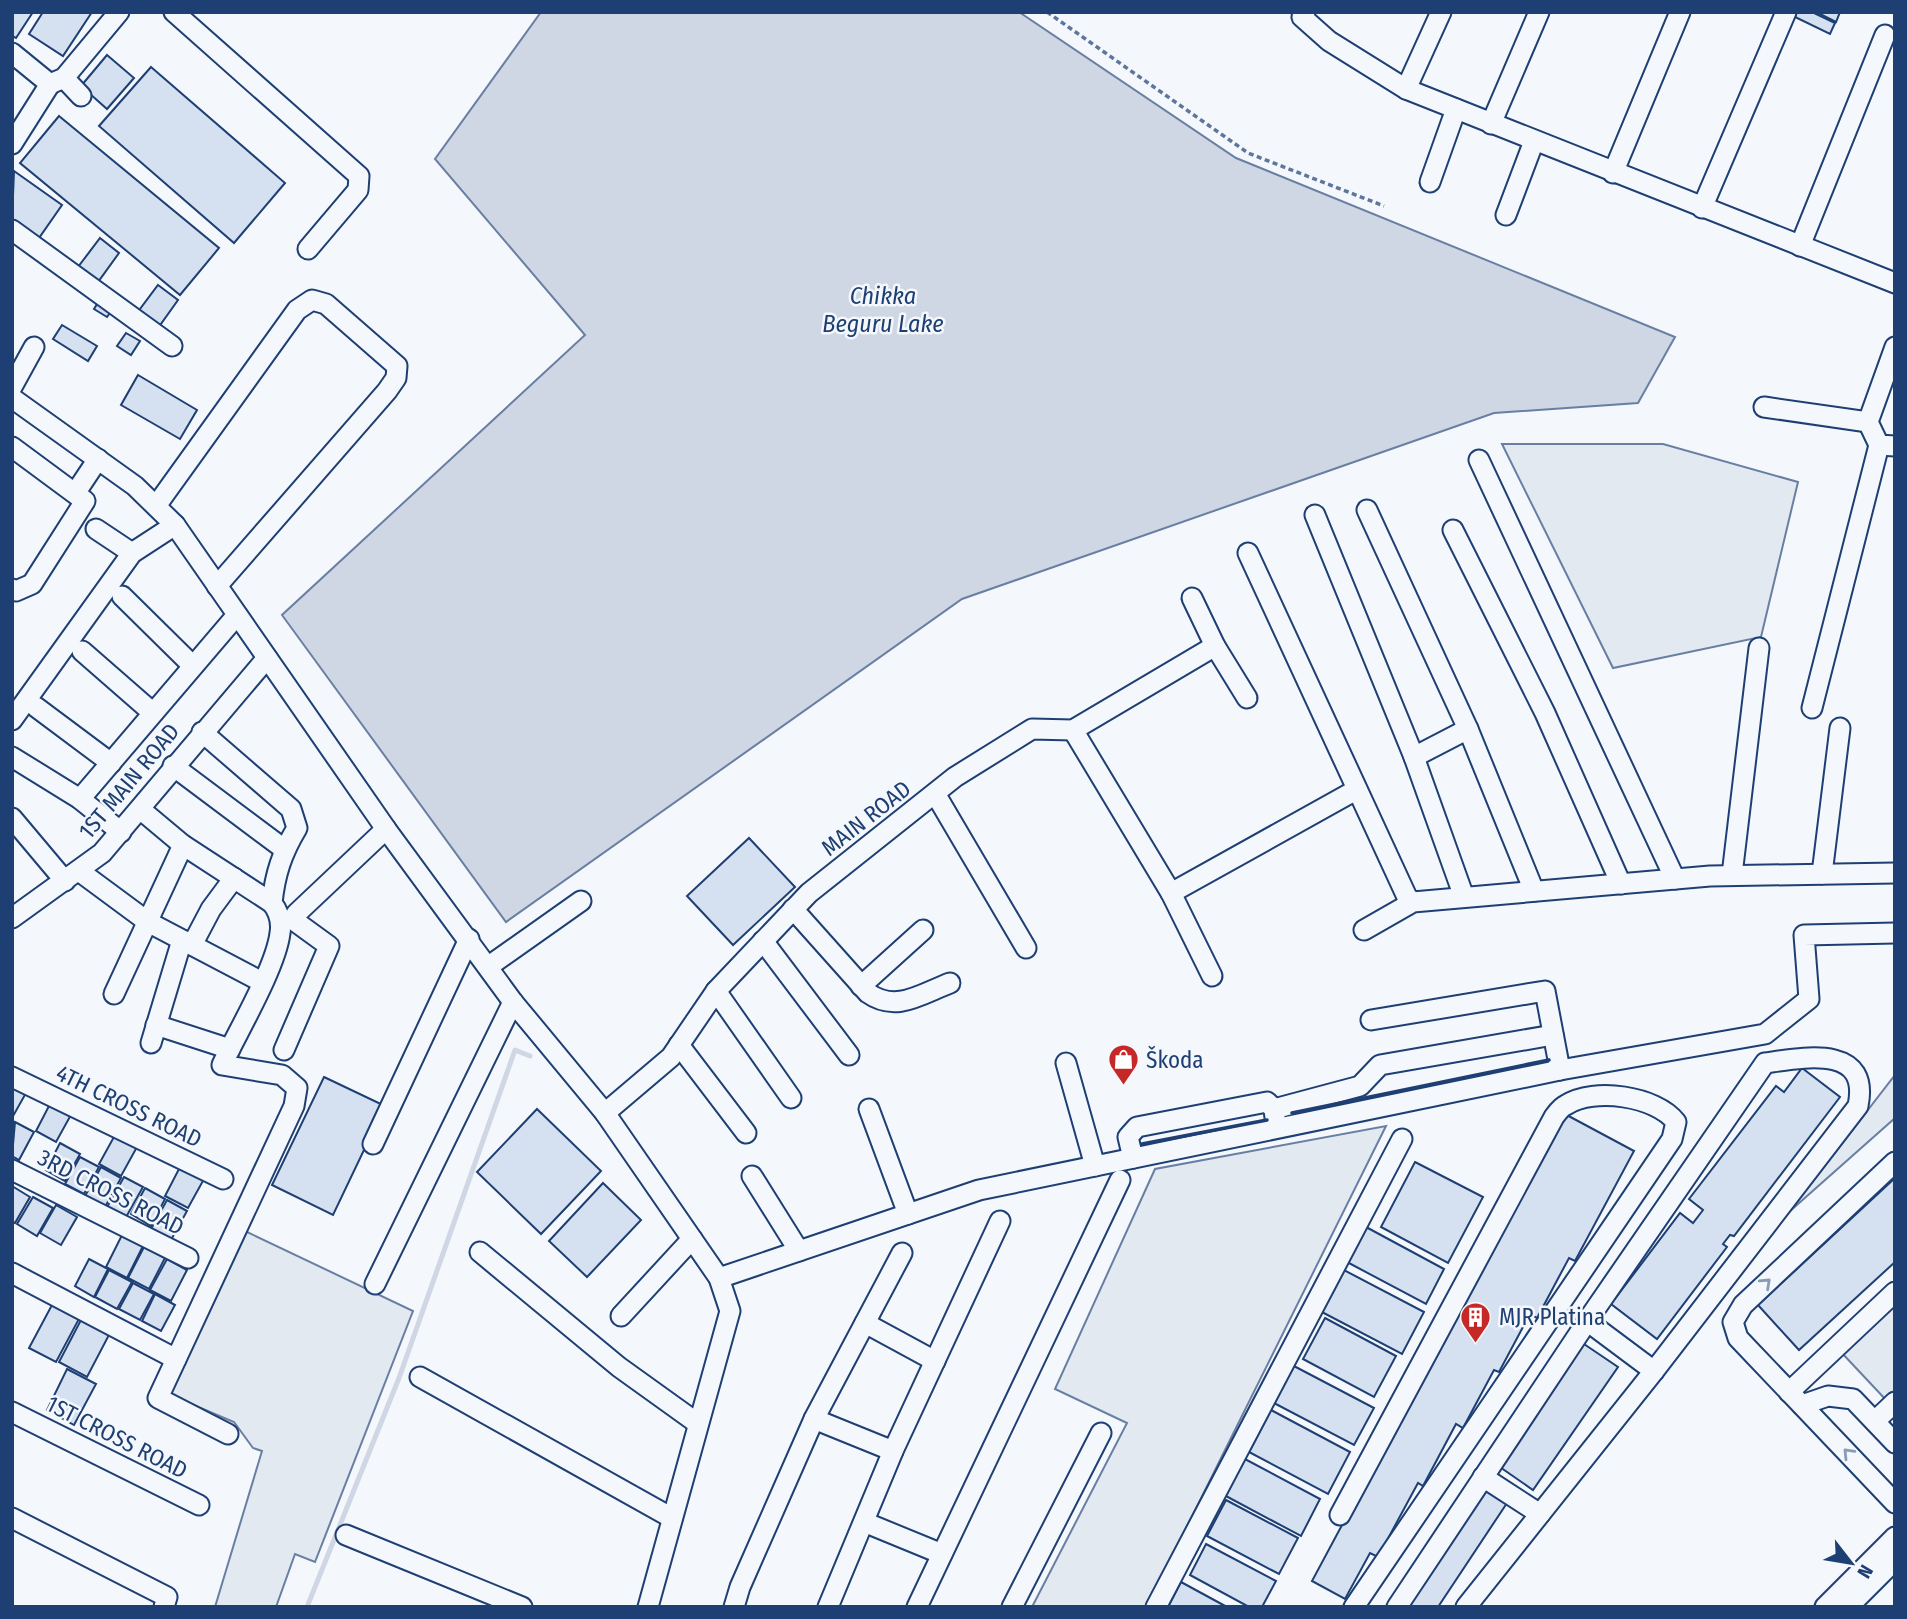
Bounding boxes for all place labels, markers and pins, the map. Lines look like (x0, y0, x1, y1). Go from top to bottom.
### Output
shop icon: Škoda (1106, 1043, 1140, 1087)
place label: Škoda (1146, 1045, 1204, 1074)
building icon: MJR Platina (1459, 1300, 1493, 1344)
place label: MJR Platina (1499, 1303, 1605, 1331)

